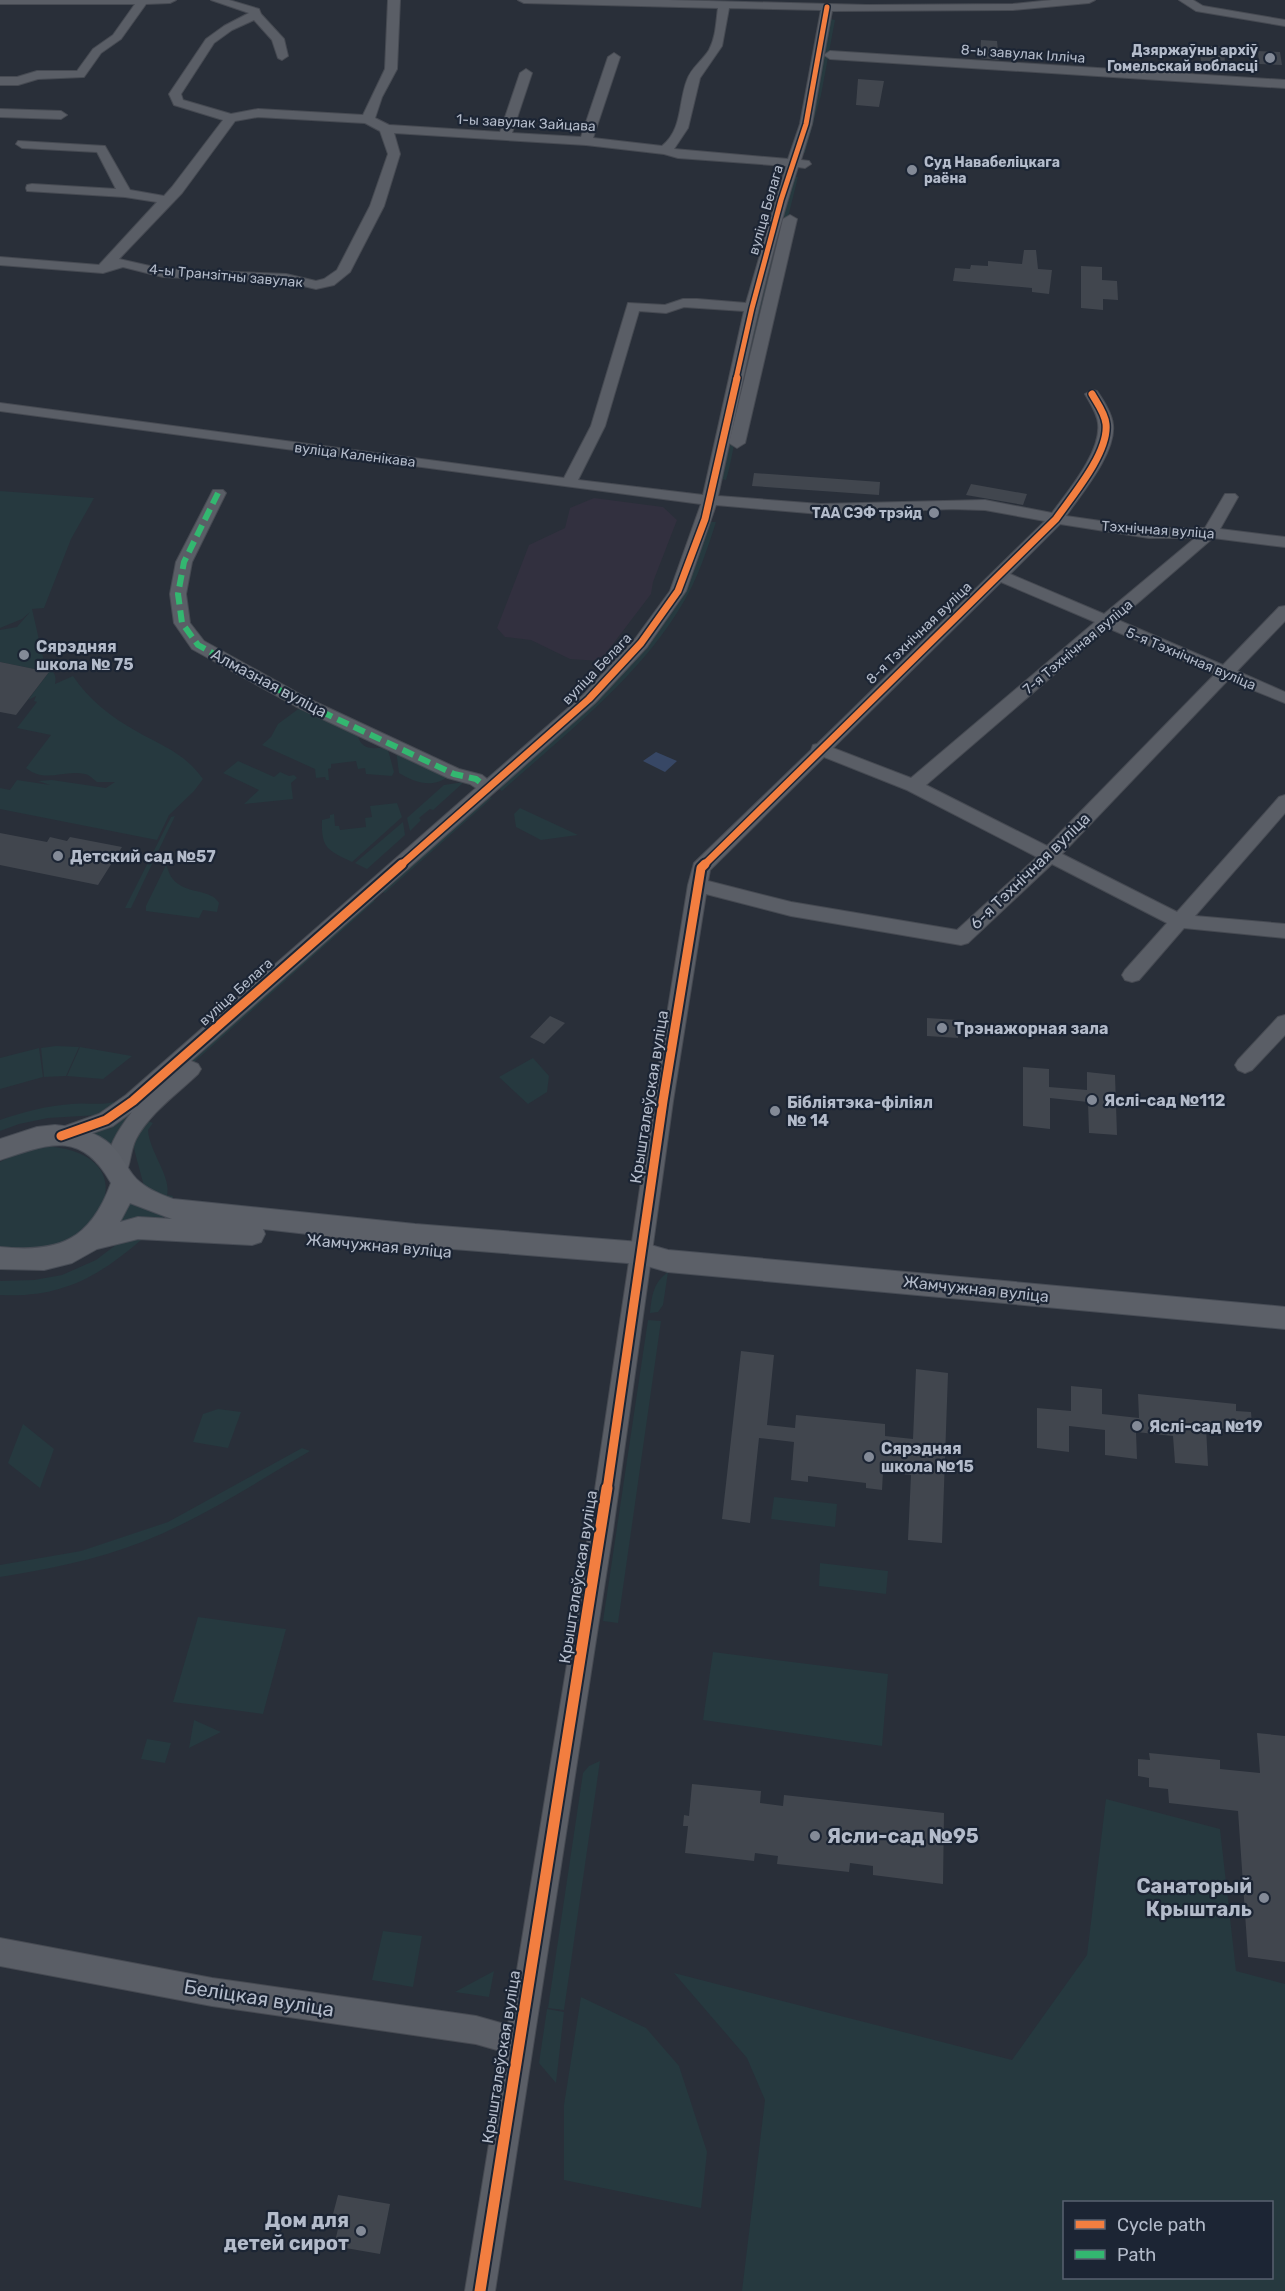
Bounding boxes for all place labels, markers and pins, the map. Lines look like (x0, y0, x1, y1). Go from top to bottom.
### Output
place label: Дзяржаўны архіў Гомельскай вобласці (1107, 42, 1259, 75)
marker: Дзяржаўны архіў Гомельскай вобласці (1263, 51, 1277, 65)
place label: Суд Навабеліцкага раёна (924, 154, 1060, 187)
marker: Суд Навабеліцкага раёна (905, 163, 919, 177)
place label: ТАА СЭФ трэйд (812, 505, 922, 522)
marker: ТАА СЭФ трэйд (927, 506, 941, 520)
place label: Сярэдняя школа № 75 (36, 637, 134, 674)
marker: Сярэдняя школа № 75 (17, 648, 31, 662)
place label: Детский сад №57 (70, 847, 216, 866)
marker: Детский сад №57 (51, 849, 65, 863)
place label: Трэнажорная зала (954, 1019, 1108, 1038)
marker: Трэнажорная зала (935, 1021, 949, 1035)
place label: Яслі-сад №112 (1104, 1091, 1226, 1110)
place label: Бібліятэка-філіял № 14 (787, 1093, 933, 1130)
marker: Яслі-сад №112 (1085, 1093, 1099, 1107)
marker: Бібліятэка-філіял № 14 (768, 1104, 782, 1118)
place label: Яслі-сад №19 (1149, 1417, 1262, 1436)
marker: Яслі-сад №19 (1130, 1419, 1144, 1433)
place label: Сярэдняя школа №15 (881, 1439, 974, 1476)
marker: Сярэдняя школа №15 (862, 1450, 876, 1464)
place label: Ясли-сад №95 (827, 1824, 979, 1848)
marker: Ясли-сад №95 (808, 1829, 822, 1843)
place label: Санаторый Крышталь (1137, 1874, 1252, 1921)
marker: Санаторый Крышталь (1257, 1891, 1271, 1905)
place label: Дом для детей сирот (224, 2208, 349, 2255)
marker: Дом для детей сирот (354, 2224, 368, 2238)

